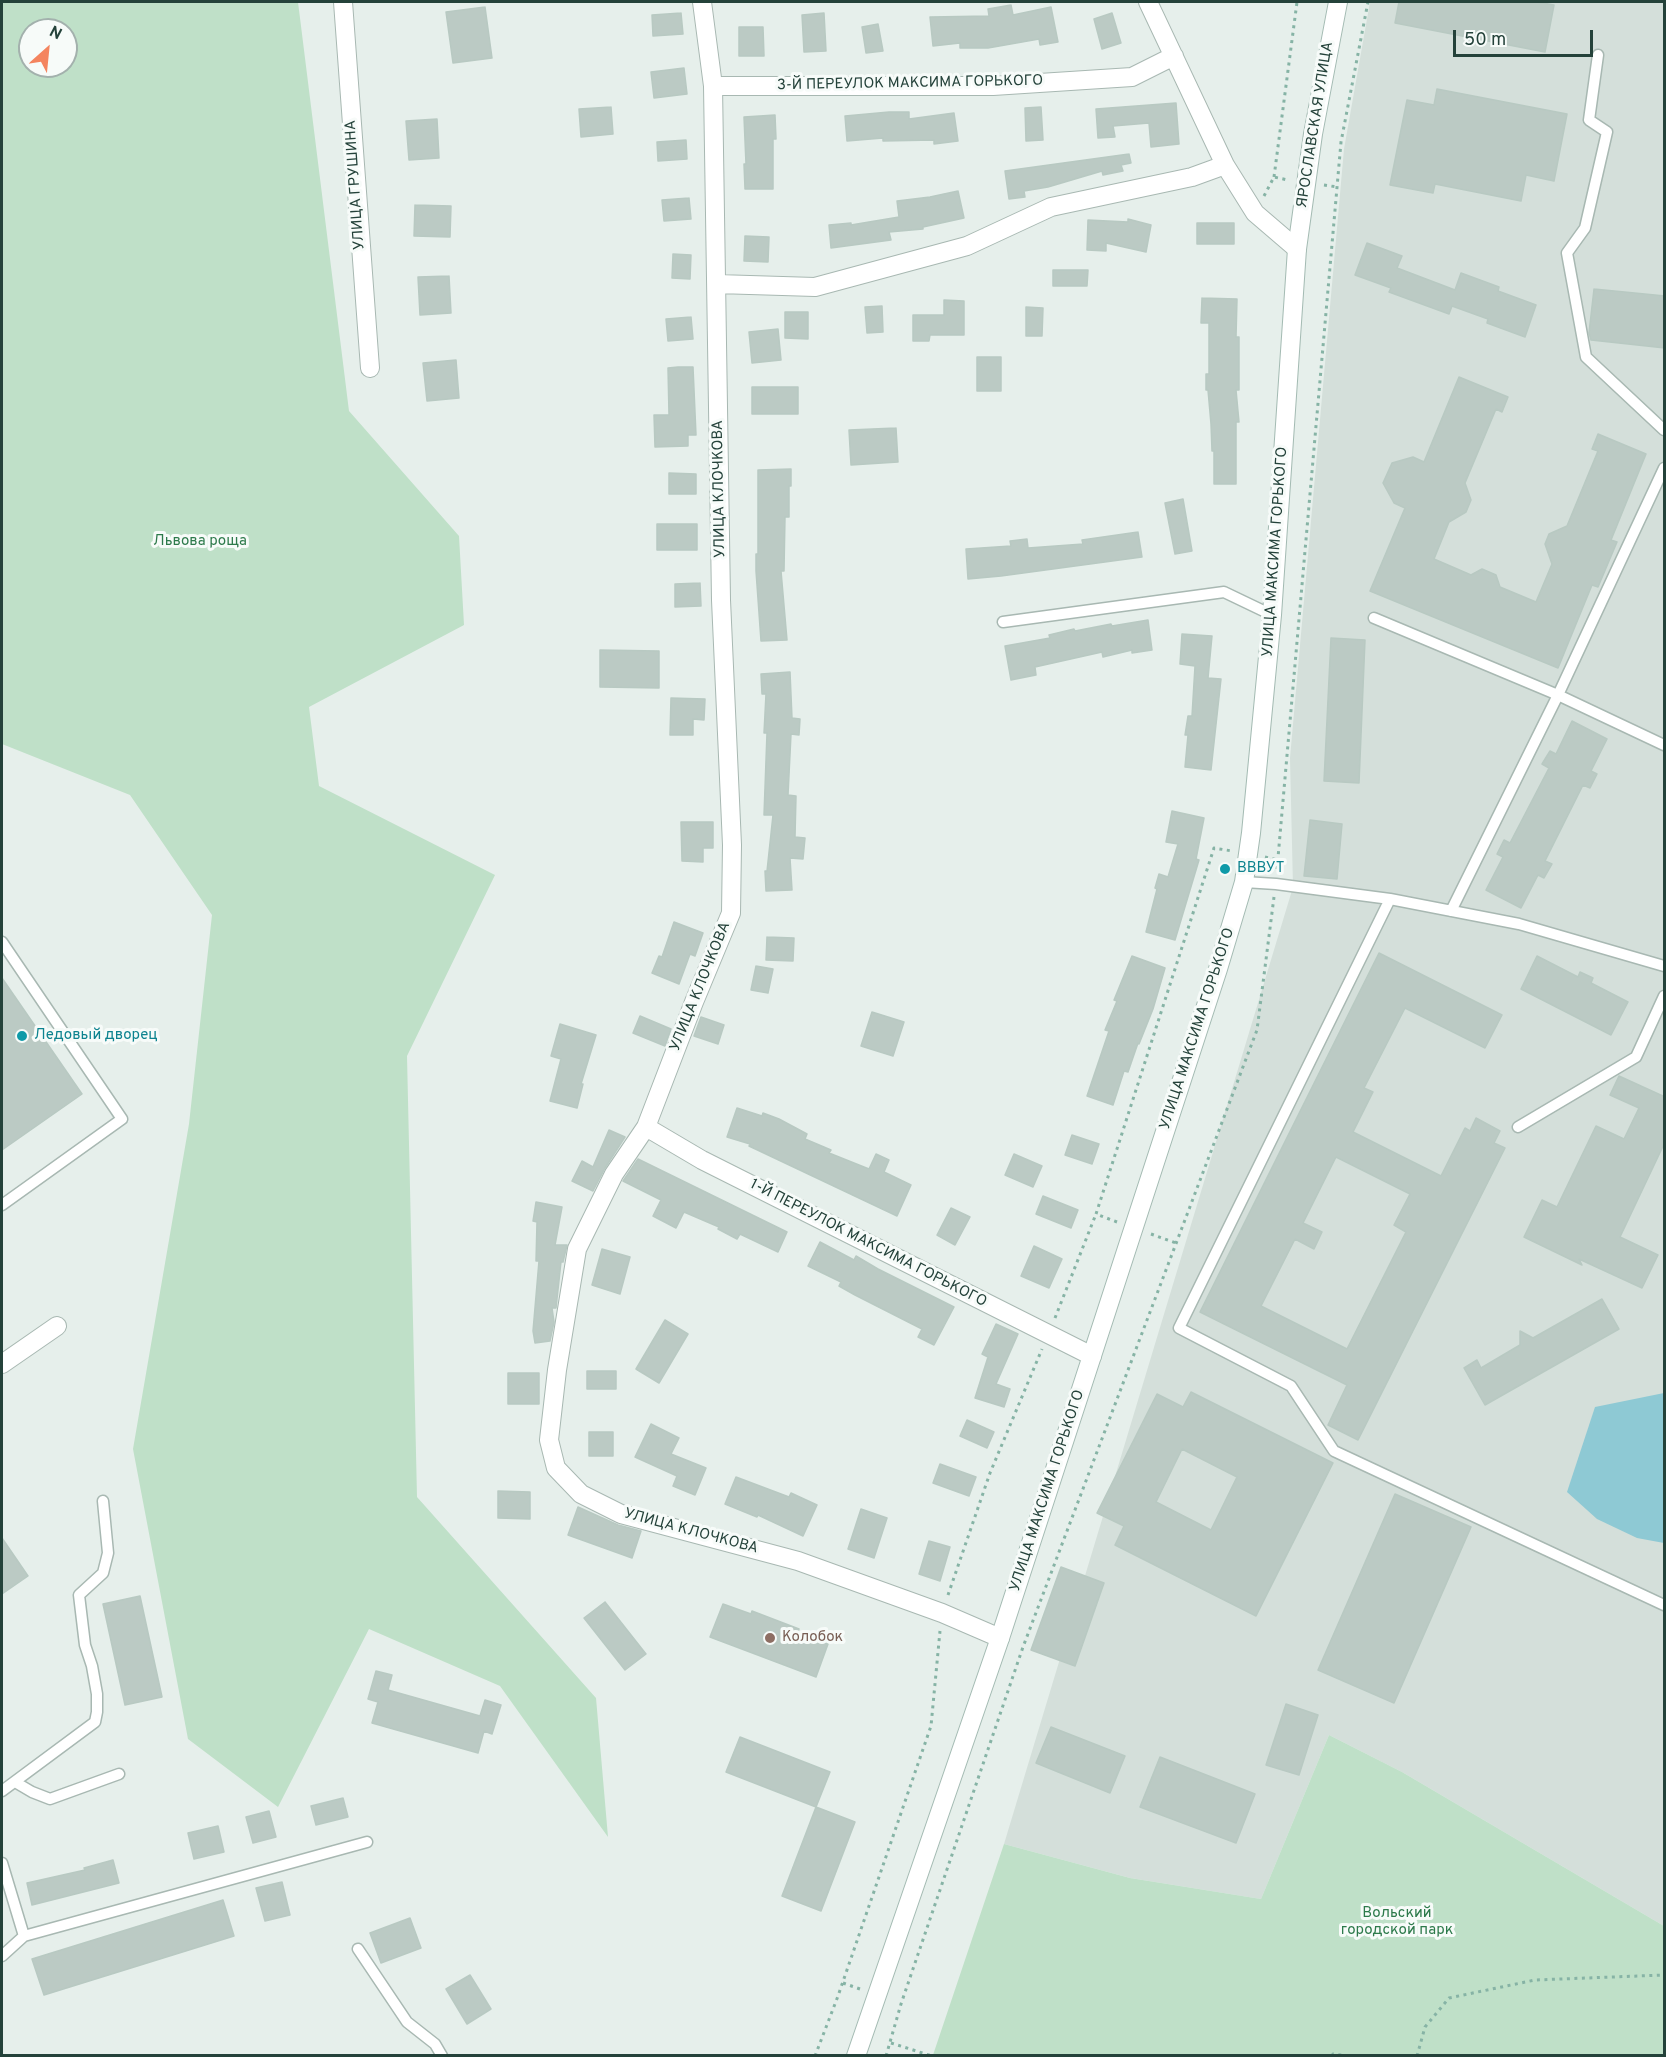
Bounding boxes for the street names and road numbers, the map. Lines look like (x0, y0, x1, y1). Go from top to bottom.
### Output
street label: ЯРОСЛАВСКАЯ УЛИЦА (1294, 41, 1338, 209)
street label: 3-Й ПЕРЕУЛОК МАКСИМА ГОРЬКОГО (777, 73, 1043, 95)
street label: УЛИЦА ГРУШИНА (342, 120, 370, 250)
street label: УЛИЦА КЛОЧКОВА (710, 420, 730, 558)
street label: УЛИЦА МАКСИМА ГОРЬКОГО (1260, 446, 1292, 658)
street label: УЛИЦА КЛОЧКОВА (667, 920, 735, 1054)
street label: УЛИЦА МАКСИМА ГОРЬКОГО (1157, 926, 1239, 1132)
street label: 1-Й ПЕРЕУЛОК МАКСИМА ГОРЬКОГО (747, 1176, 989, 1312)
street label: УЛИЦА МАКСИМА ГОРЬКОГО (1007, 1388, 1089, 1594)
street label: УЛИЦА КЛОЧКОВА (622, 1505, 760, 1559)

